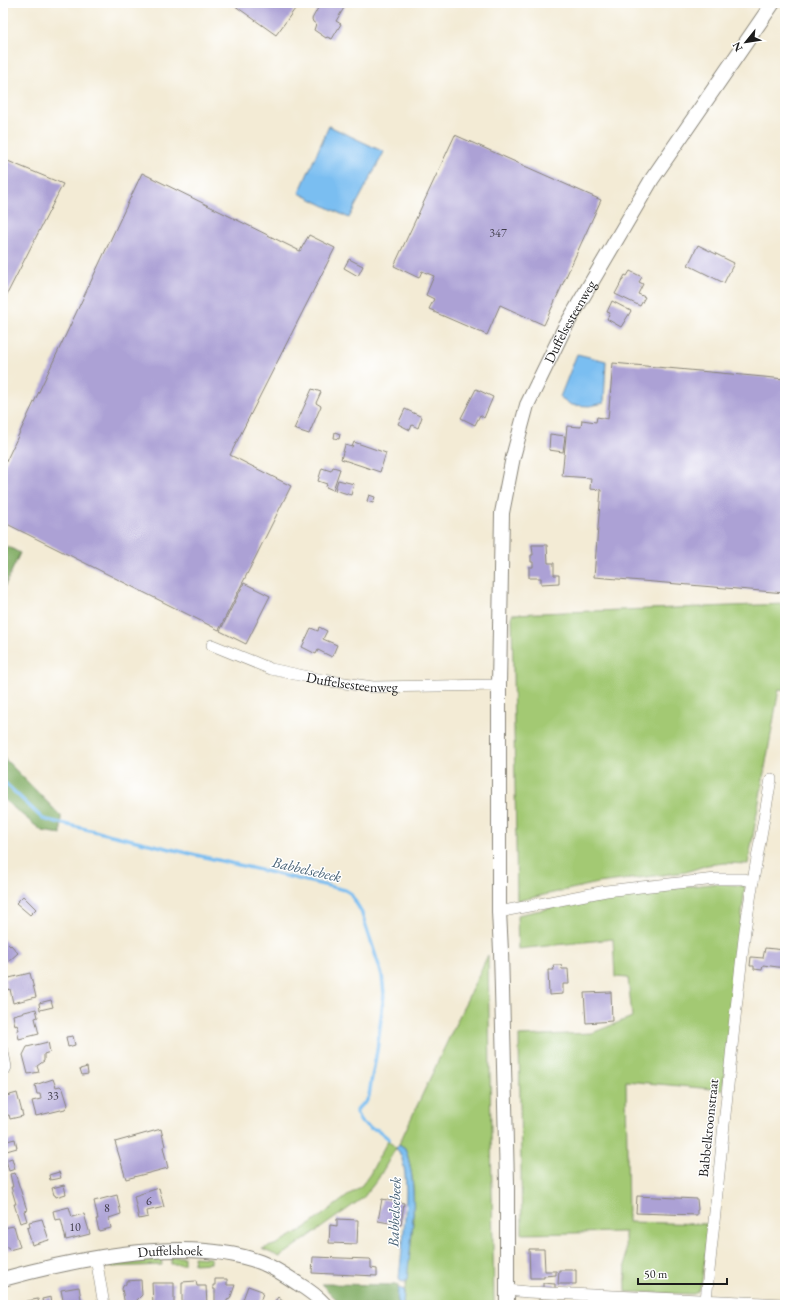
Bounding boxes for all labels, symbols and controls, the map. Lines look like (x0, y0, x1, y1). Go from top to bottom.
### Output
north arrow (726, 22, 766, 62)
text: N (729, 40, 746, 54)
house number: 347 (489, 225, 507, 241)
street label: Duffelsesteenweg (540, 276, 600, 366)
street label: Duffelsesteenweg (305, 668, 399, 696)
water label: Babbelsebeek (270, 852, 343, 886)
street label: Babbelkroonstraat (694, 1077, 722, 1178)
house number: 33 (47, 1088, 59, 1104)
water label: Babbelsebeek (383, 1176, 405, 1248)
house number: 6 (146, 1193, 152, 1209)
house number: 8 (104, 1200, 110, 1216)
house number: 10 (69, 1219, 81, 1235)
street label: Duffelshoek (137, 1241, 204, 1261)
scale bar (638, 1260, 727, 1286)
text: 50 m (644, 1266, 668, 1282)

